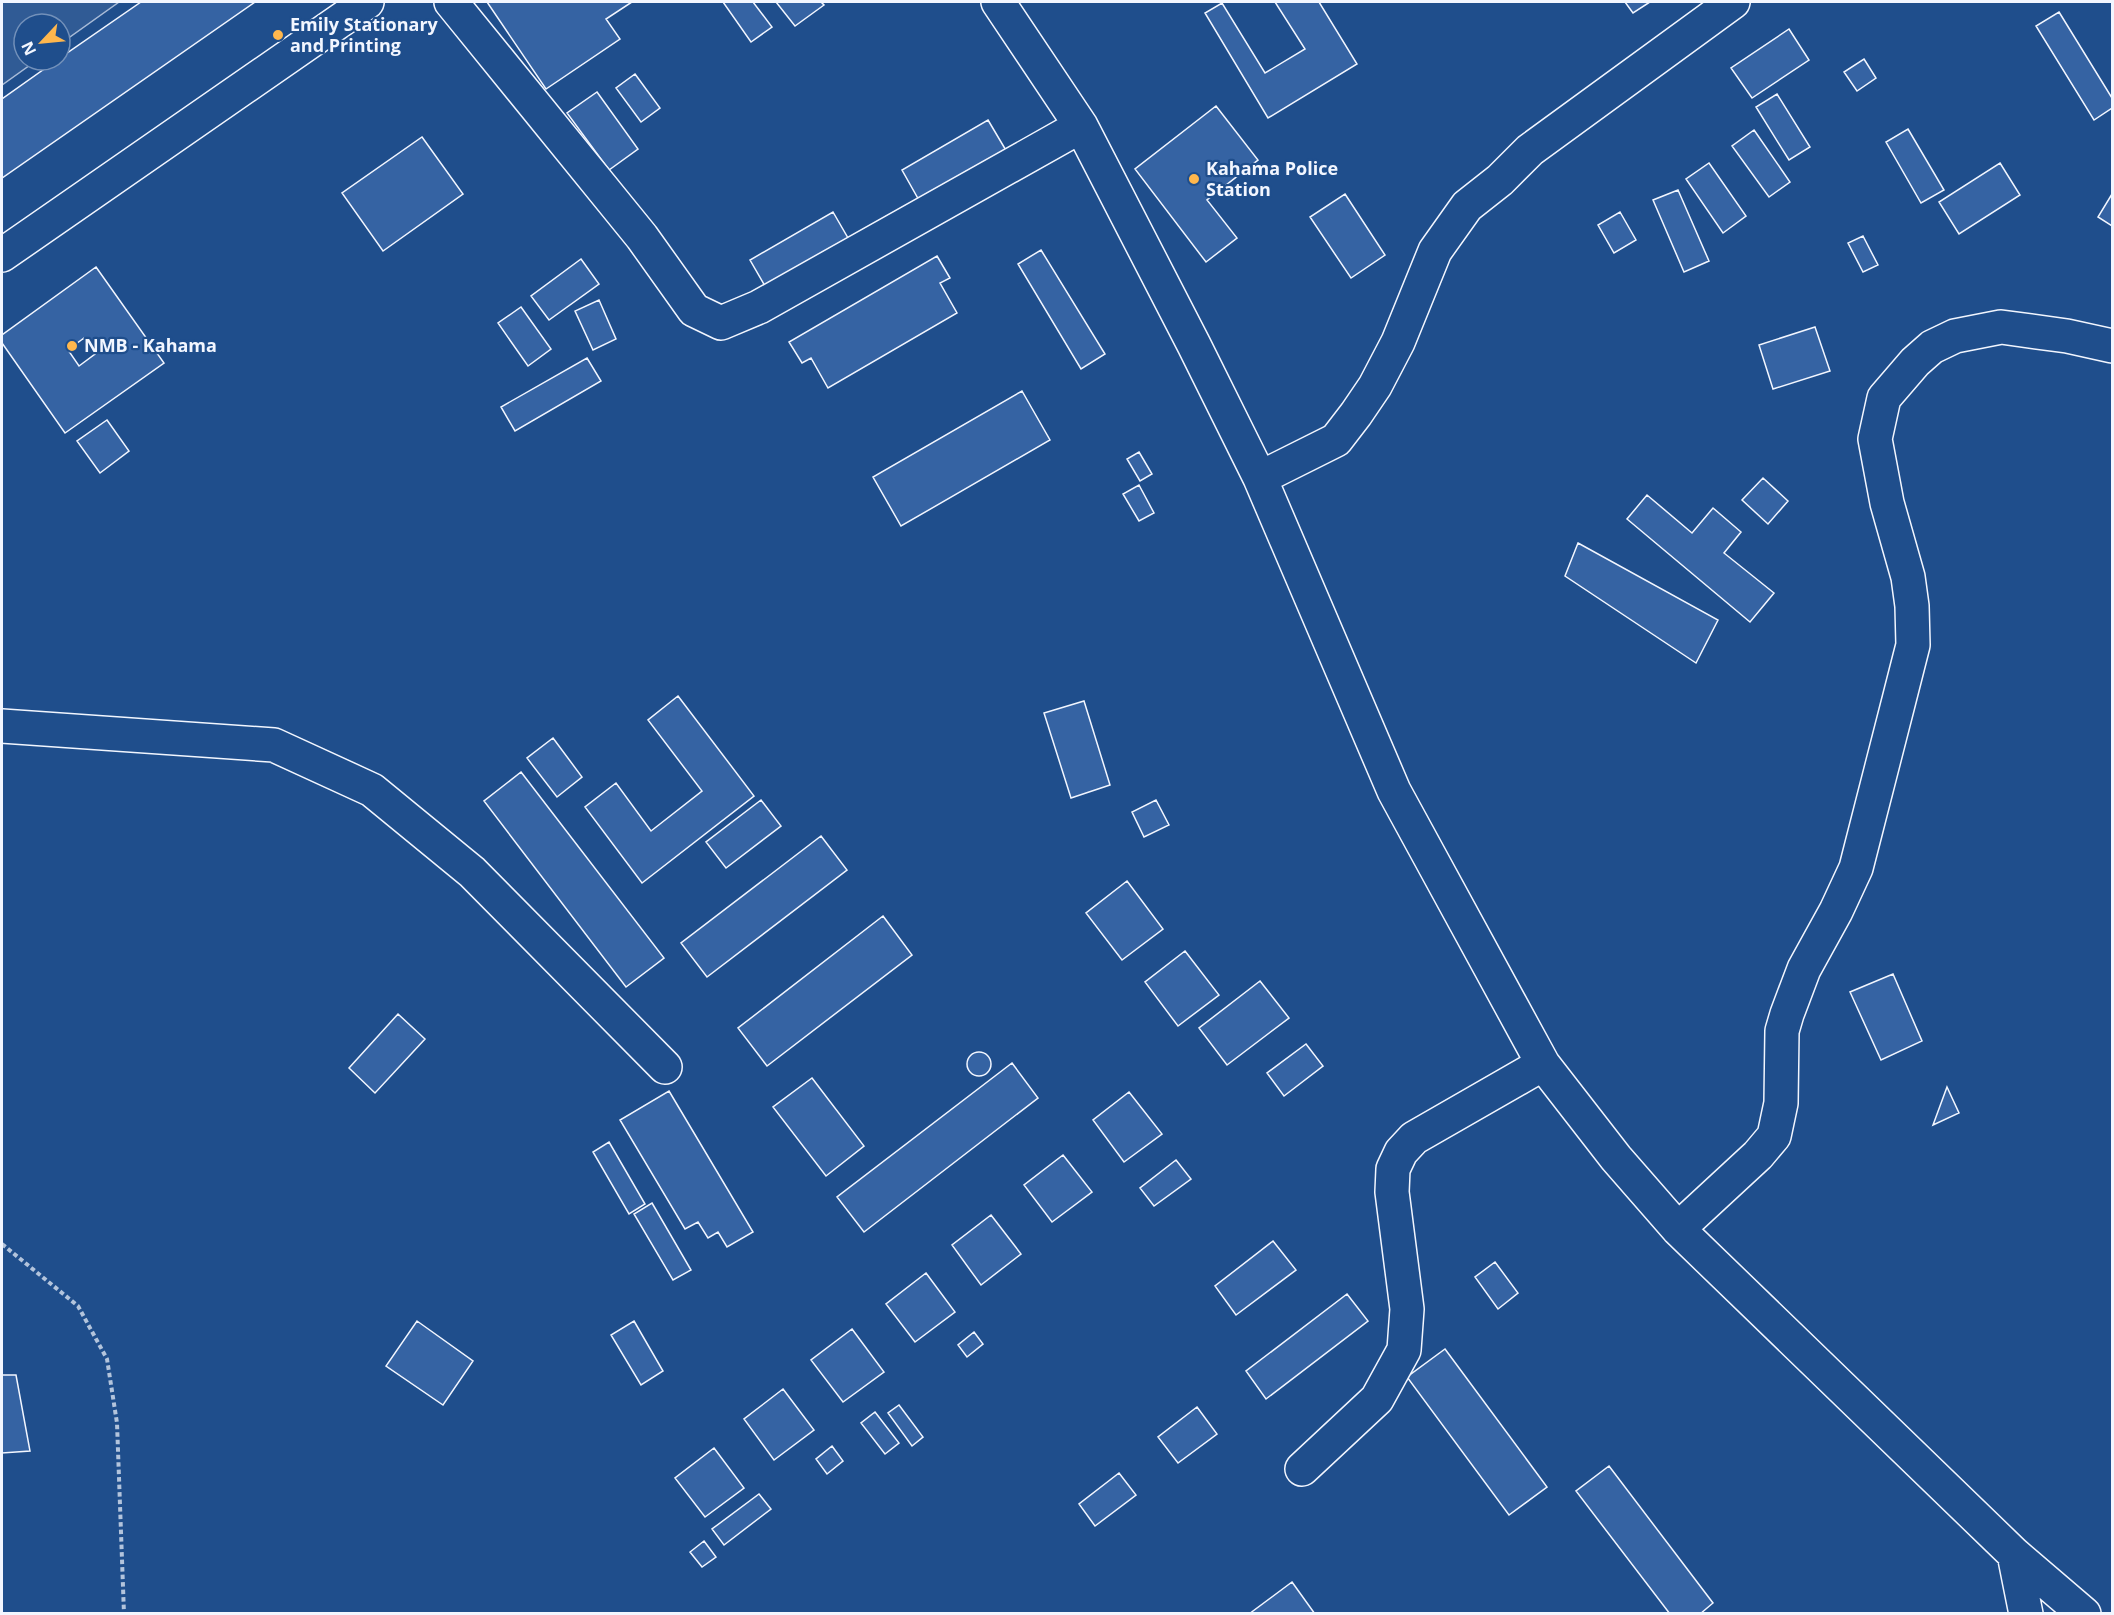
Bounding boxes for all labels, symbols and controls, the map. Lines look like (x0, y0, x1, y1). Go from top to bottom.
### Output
north arrow (12, 12, 72, 72)
place label: Emily Stationary and Printing (290, 12, 439, 57)
marker: Emily Stationary and Printing (271, 28, 285, 42)
text: N (16, 38, 41, 59)
place label: Kahama Police Station (1206, 156, 1338, 201)
marker: Kahama Police Station (1187, 172, 1201, 186)
place label: NMB - Kahama (84, 333, 217, 357)
marker: NMB - Kahama (65, 339, 79, 353)

